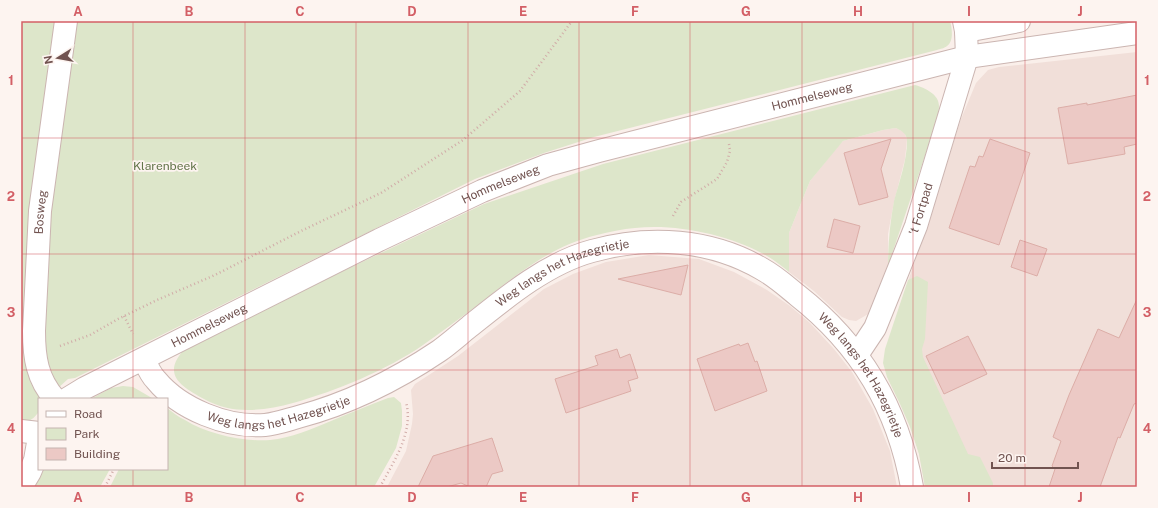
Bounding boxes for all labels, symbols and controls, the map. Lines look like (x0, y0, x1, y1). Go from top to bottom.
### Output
text: A (73, 4, 83, 19)
text: B (185, 4, 194, 19)
text: C (295, 4, 305, 19)
text: D (407, 4, 417, 19)
text: E (519, 4, 527, 19)
text: F (631, 4, 639, 19)
text: G (741, 4, 751, 19)
text: H (853, 4, 863, 19)
text: I (967, 4, 971, 19)
text: J (1077, 4, 1083, 19)
north arrow (38, 38, 78, 78)
text: N (41, 55, 55, 65)
text: 1 (8, 73, 14, 88)
text: 1 (1144, 73, 1150, 88)
street label: Hommelseweg (770, 79, 854, 114)
park label: Klarenbeek (133, 159, 197, 173)
street label: Hommelseweg (459, 162, 542, 207)
street label: 't Fortpad (906, 181, 936, 237)
text: 2 (7, 189, 15, 204)
street label: Bosweg (32, 189, 50, 235)
text: 2 (1143, 189, 1151, 204)
street label: Weg langs het Hazegrietje (493, 237, 630, 310)
street label: Hommelseweg (169, 301, 249, 351)
text: 3 (7, 305, 16, 320)
text: 3 (1143, 305, 1152, 320)
street label: Weg langs het Hazegrietje (815, 310, 906, 440)
street label: Weg langs het Hazegrietje (205, 393, 352, 432)
legend (38, 398, 168, 470)
text: Road (74, 407, 102, 421)
text: 4 (7, 421, 16, 436)
text: 4 (1143, 421, 1152, 436)
text: Park (74, 427, 100, 441)
scale bar (992, 444, 1078, 470)
text: Building (74, 447, 120, 461)
text: 20 m (998, 451, 1026, 465)
text: A (73, 490, 83, 505)
text: B (185, 490, 194, 505)
text: C (295, 490, 305, 505)
text: D (407, 490, 417, 505)
text: E (519, 490, 527, 505)
text: F (631, 490, 639, 505)
text: G (741, 490, 751, 505)
text: H (853, 490, 863, 505)
text: I (967, 490, 971, 505)
text: J (1077, 490, 1083, 505)

